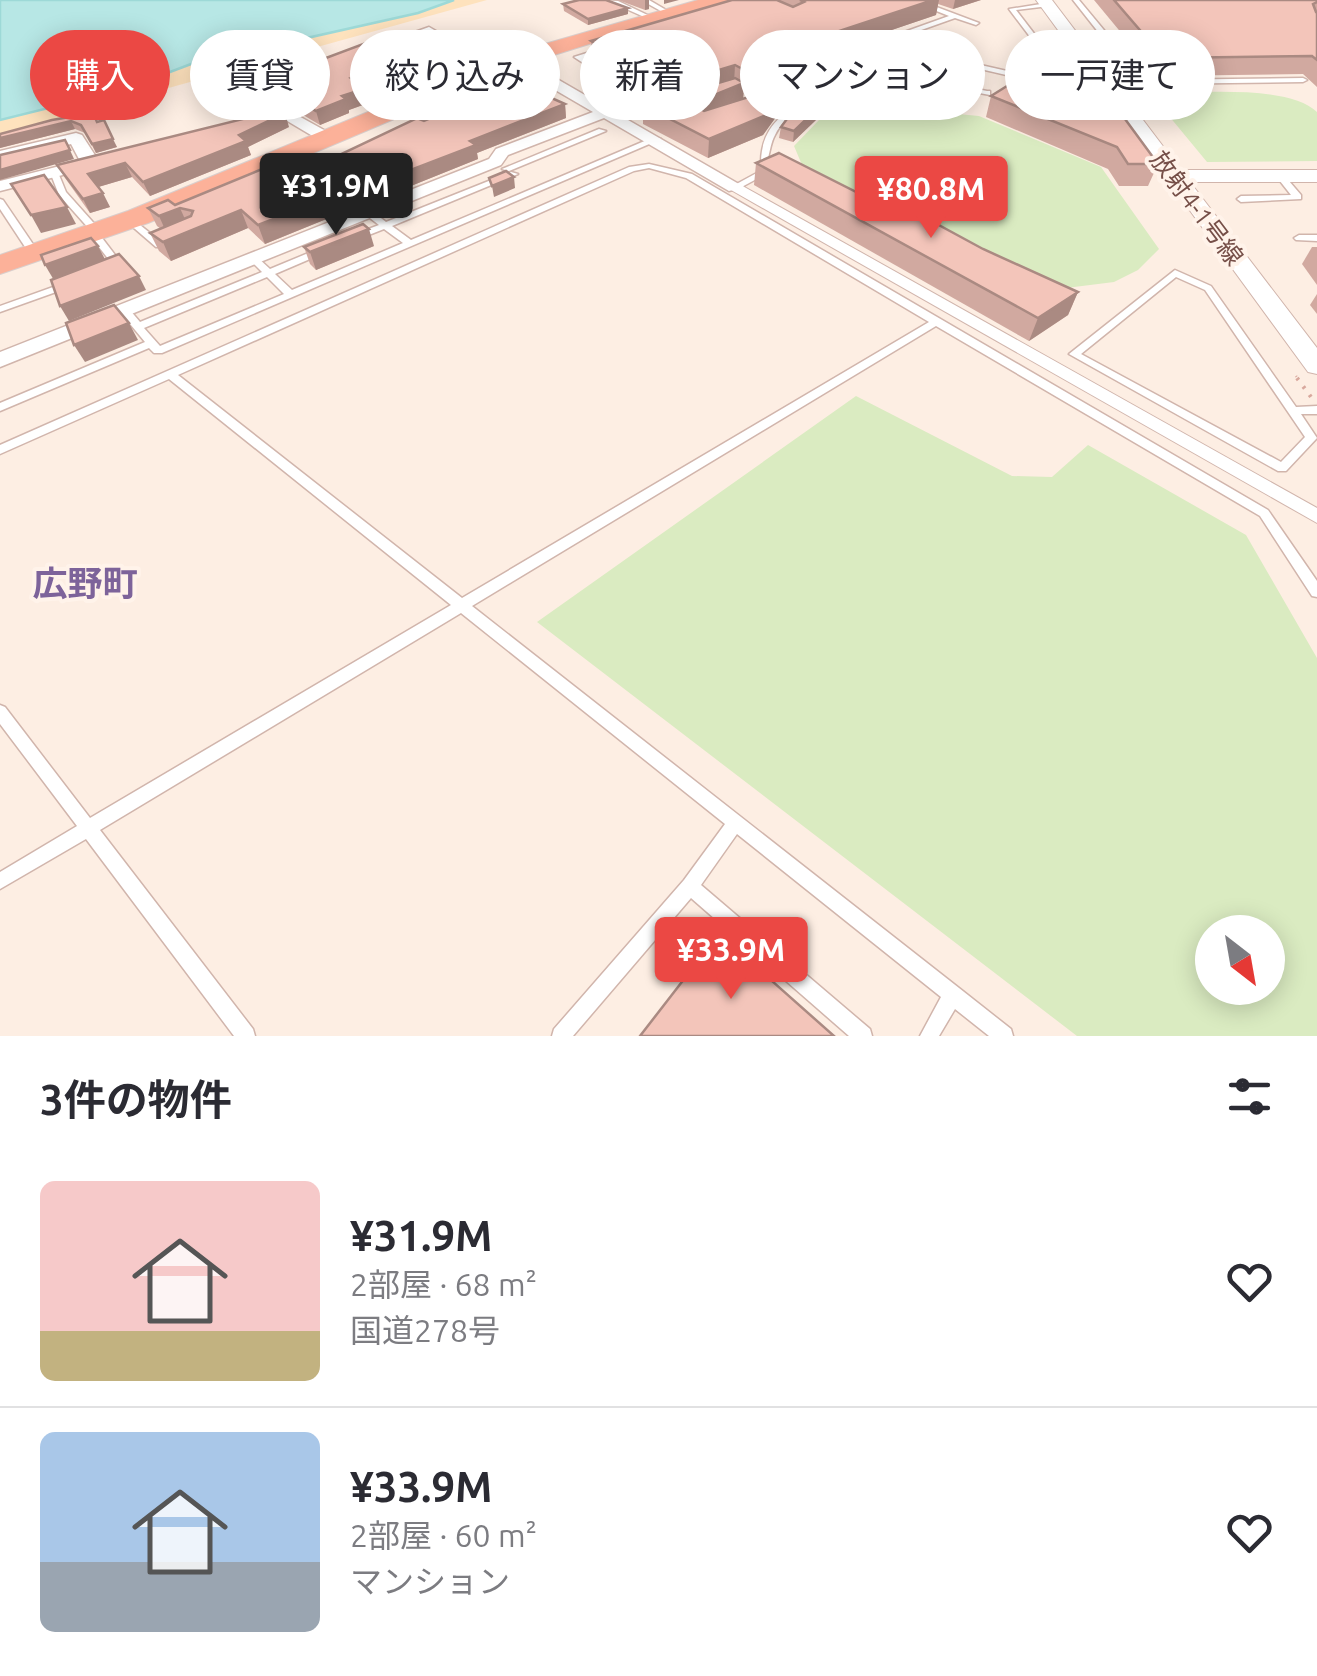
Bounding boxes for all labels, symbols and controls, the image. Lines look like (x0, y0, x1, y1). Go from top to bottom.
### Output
chip: 購入 (30, 30, 170, 120)
chip: 賃貸 (190, 30, 330, 120)
chip: 絞り込み (350, 30, 560, 120)
chip: 新着 (580, 30, 720, 120)
chip: マンション (740, 30, 985, 120)
chip: 一戸建て (1005, 30, 1215, 120)
street label: 放射4-1号線 (1145, 145, 1249, 271)
pin: ¥31.9M (255, 153, 417, 238)
pin: ¥80.8M (850, 156, 1012, 241)
text: ¥31.9M (282, 167, 390, 203)
text: ¥80.8M (877, 170, 985, 206)
district label: 広野町 (32, 563, 138, 603)
north arrow (1195, 915, 1285, 1005)
map controls (1195, 915, 1285, 1005)
pin: ¥33.9M (650, 917, 812, 1002)
text: ¥33.9M (677, 931, 785, 967)
icon: filters (1222, 1069, 1277, 1124)
text: 3件の物件 (40, 1076, 232, 1123)
text: ¥31.9M (350, 1212, 492, 1259)
icon: home (120, 1221, 240, 1341)
icon: heart (1222, 1254, 1277, 1309)
text: 2部屋 · 68 m² (350, 1266, 537, 1302)
text: 国道278号 (350, 1312, 500, 1348)
text: ¥33.9M (350, 1463, 492, 1510)
icon: home (120, 1472, 240, 1592)
icon: heart (1222, 1505, 1277, 1560)
text: 2部屋 · 60 m² (350, 1517, 537, 1553)
text: マンション (350, 1563, 510, 1599)

